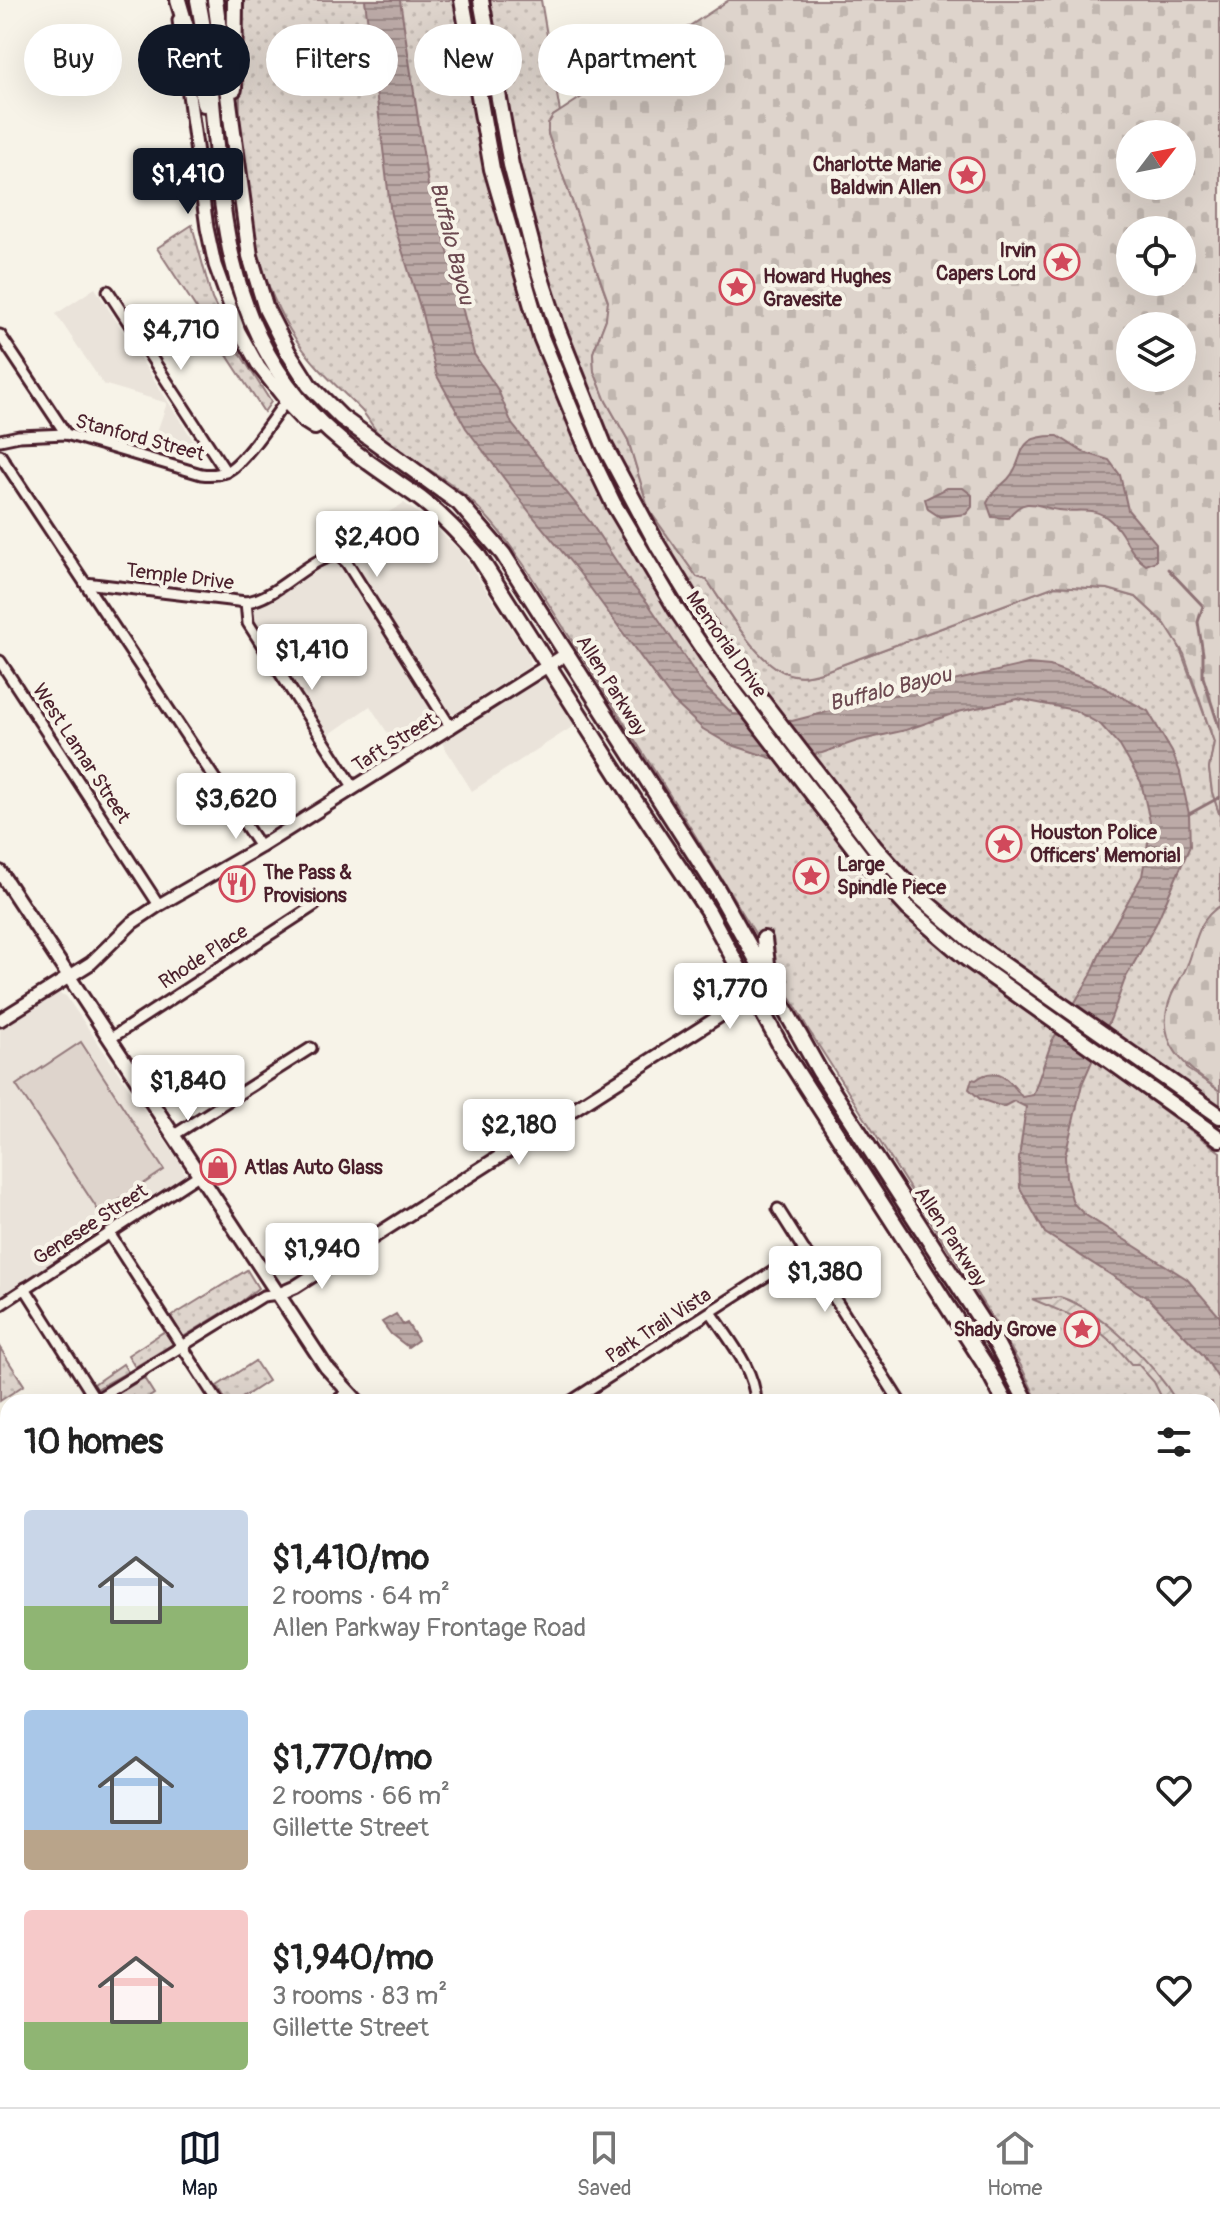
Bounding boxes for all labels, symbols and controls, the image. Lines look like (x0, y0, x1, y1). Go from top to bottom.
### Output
chip: Buy (24, 24, 122, 96)
chip: Rent (138, 24, 250, 96)
chip: Filters (266, 24, 398, 96)
chip: New (414, 24, 522, 96)
chip: Apartment (538, 24, 725, 96)
north arrow (1116, 120, 1196, 200)
map controls (1116, 120, 1196, 392)
pin: $1,410 (123, 148, 253, 216)
place label: Charlotte Marie Baldwin Allen (813, 152, 942, 200)
place icon: Charlotte Marie Baldwin Allen (948, 156, 986, 194)
text: $1,410 (151, 158, 225, 190)
water label: Buffalo Bayou (423, 179, 481, 309)
button: locate (1116, 216, 1196, 296)
place label: Irvin Capers Lord (936, 238, 1036, 286)
place icon: Irvin Capers Lord (1043, 243, 1081, 281)
place label: Howard Hughes Gravesite (763, 264, 891, 312)
place icon: Howard Hughes Gravesite (718, 268, 756, 306)
pin: $4,710 (116, 304, 246, 372)
button: layers (1116, 312, 1196, 392)
text: $4,710 (142, 314, 220, 346)
street label: Stanford Street (73, 408, 208, 467)
pin: $2,400 (312, 511, 442, 579)
text: $2,400 (334, 521, 420, 553)
street label: Temple Drive (125, 557, 235, 596)
street label: Memorial Drive (681, 586, 773, 702)
pin: $1,410 (247, 624, 377, 692)
street label: Allen Parkway (571, 630, 653, 741)
text: $1,410 (275, 634, 349, 666)
water label: Buffalo Bayou (826, 660, 956, 718)
street label: West Lamar Street (27, 679, 137, 829)
street label: Taft Street (348, 706, 442, 778)
pin: $3,620 (171, 773, 301, 841)
text: $3,620 (195, 783, 277, 815)
place label: Houston Police Officers' Memorial (1030, 820, 1181, 868)
place icon: Houston Police Officers' Memorial (985, 825, 1023, 863)
place label: Large Spindle Piece (837, 852, 947, 900)
place icon: Large Spindle Piece (792, 857, 830, 895)
place label: The Pass & Provisions (262, 860, 352, 908)
restaurant icon: The Pass & Provisions (218, 865, 256, 903)
street label: Rhode Place (154, 918, 253, 994)
pin: $1,770 (665, 963, 795, 1031)
text: $1,770 (692, 973, 768, 1005)
pin: $1,840 (123, 1055, 253, 1123)
text: $1,840 (150, 1065, 226, 1097)
pin: $2,180 (454, 1099, 584, 1167)
text: $2,180 (481, 1109, 557, 1141)
shop icon: Atlas Auto Glass (199, 1148, 237, 1186)
place label: Atlas Auto Glass (244, 1155, 383, 1180)
street label: Genesee Street (28, 1178, 153, 1271)
street label: Allen Parkway (909, 1182, 992, 1291)
pin: $1,940 (257, 1223, 387, 1291)
text: $1,940 (283, 1233, 361, 1265)
pin: $1,380 (760, 1246, 890, 1314)
text: $1,380 (787, 1256, 863, 1288)
street label: Park Trail Vista (601, 1282, 716, 1369)
place icon: Shady Grove (1063, 1310, 1101, 1348)
place label: Shady Grove (953, 1317, 1057, 1342)
icon: filters (1152, 1420, 1196, 1464)
text: 10 homes (24, 1421, 163, 1464)
text: $1,410/mo (272, 1537, 429, 1580)
icon: home (88, 1542, 184, 1638)
icon: heart (1152, 1568, 1196, 1612)
text: 2 rooms · 64 m² (272, 1580, 450, 1612)
text: Allen Parkway Frontage Road (272, 1612, 586, 1644)
text: $1,770/mo (272, 1737, 432, 1780)
icon: home (88, 1742, 184, 1838)
icon: heart (1152, 1768, 1196, 1812)
text: 2 rooms · 66 m² (272, 1780, 450, 1812)
text: Gillette Street (272, 1812, 429, 1844)
text: $1,940/mo (272, 1937, 433, 1980)
icon: home (88, 1942, 184, 2038)
icon: heart (1152, 1968, 1196, 2012)
text: 3 rooms · 83 m² (272, 1980, 447, 2012)
text: Gillette Street (272, 2012, 429, 2044)
tab: Map (178, 2126, 222, 2202)
tab: Saved (577, 2126, 632, 2202)
tab: Home (987, 2126, 1042, 2202)

